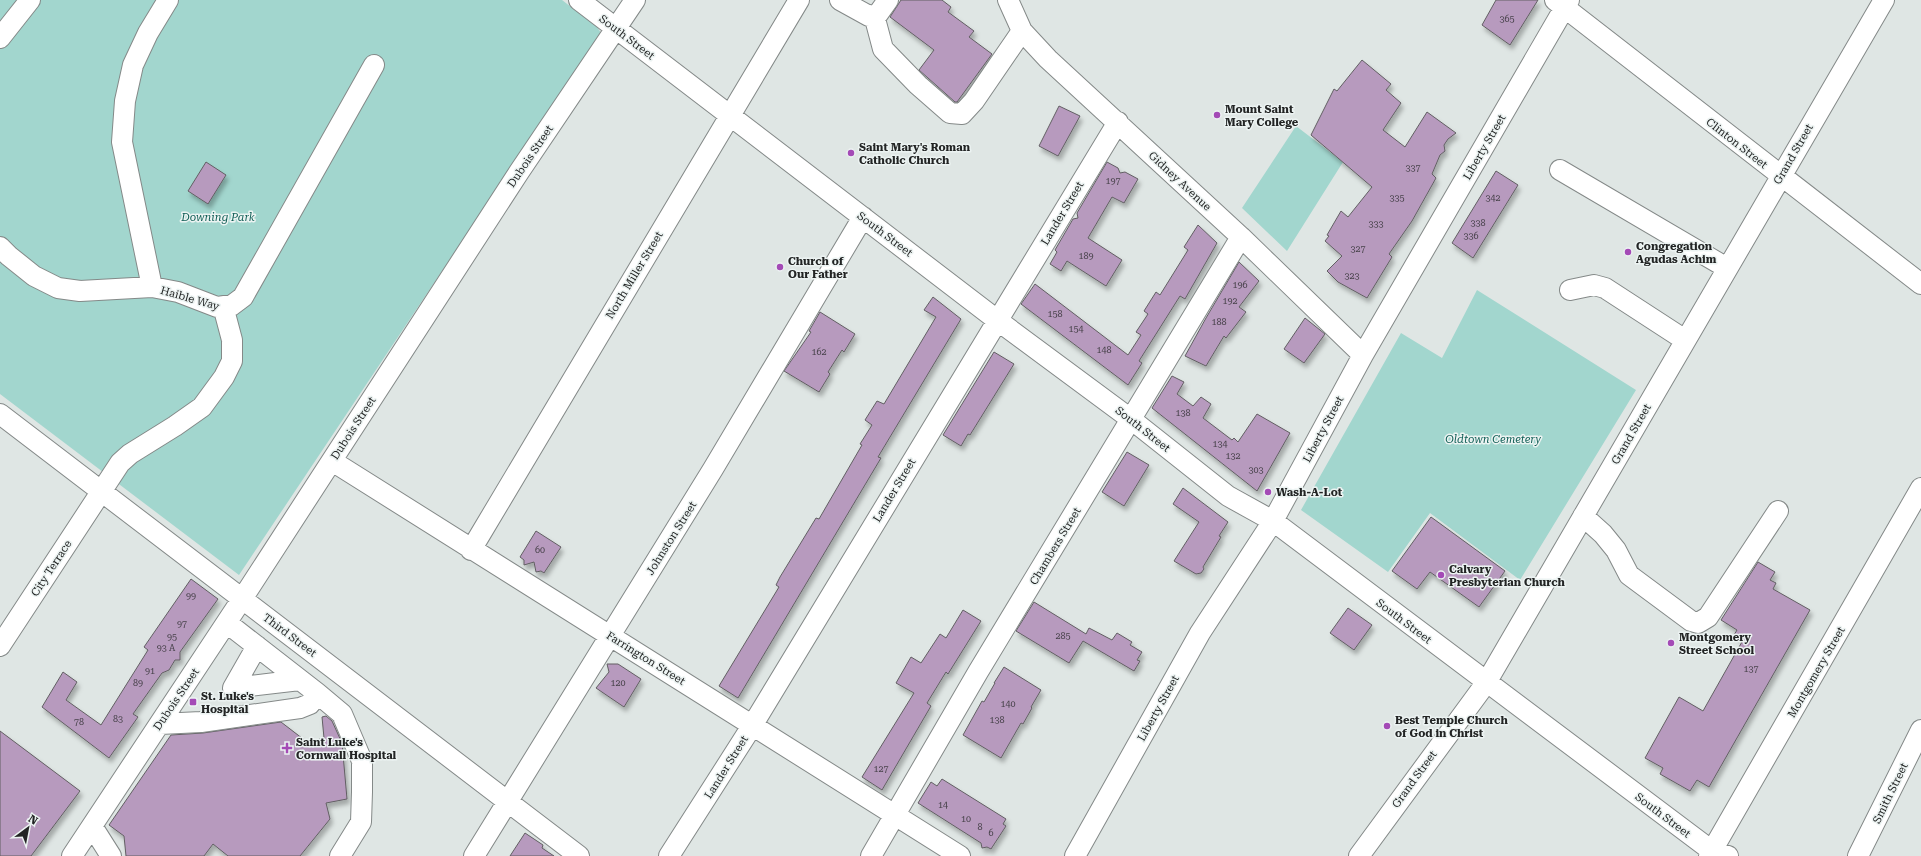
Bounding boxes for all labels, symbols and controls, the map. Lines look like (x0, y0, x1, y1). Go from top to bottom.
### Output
street label: South Street (596, 12, 657, 63)
house number: 365 (1499, 14, 1515, 24)
place label: Mount Saint Mary College (1225, 103, 1299, 129)
marker: Mount Saint Mary College (1212, 110, 1222, 120)
street label: Liberty Street (1461, 112, 1508, 182)
street label: Clinton Street (1704, 115, 1770, 171)
street label: Grand Street (1771, 122, 1816, 187)
street label: Dubois Street (505, 123, 556, 190)
place label: Saint Mary's Roman Catholic Church (859, 141, 971, 167)
marker: Saint Mary's Roman Catholic Church (846, 148, 856, 158)
street label: Gidney Avenue (1146, 149, 1214, 214)
house number: 337 (1405, 163, 1421, 173)
house number: 197 (1105, 176, 1121, 186)
street label: Lander Street (1038, 179, 1087, 247)
house number: 335 (1389, 193, 1405, 203)
house number: 342 (1485, 193, 1501, 203)
street label: South Street (854, 209, 915, 260)
park label: Downing Park (180, 211, 255, 224)
house number: 338 (1470, 218, 1486, 228)
house number: 333 (1368, 219, 1384, 229)
street label: North Miller Street (603, 229, 666, 321)
house number: 336 (1463, 231, 1479, 241)
place label: Congregation Agudas Achim (1636, 240, 1717, 266)
house number: 327 (1350, 244, 1366, 254)
marker: Congregation Agudas Achim (1623, 247, 1633, 257)
house number: 189 (1078, 251, 1094, 261)
place label: Church of Our Father (788, 255, 848, 281)
marker: Church of Our Father (775, 262, 785, 272)
house number: 323 (1344, 271, 1360, 281)
house number: 196 (1232, 280, 1248, 290)
street label: Haible Way (159, 284, 221, 313)
house number: 192 (1222, 296, 1238, 306)
house number: 158 (1047, 309, 1063, 319)
house number: 188 (1211, 317, 1227, 327)
house number: 154 (1068, 324, 1084, 334)
house number: 148 (1096, 345, 1112, 355)
house number: 162 (811, 347, 827, 357)
street label: Dubois Street (328, 394, 379, 462)
street label: Liberty Street (1301, 394, 1346, 465)
street label: Grand Street (1609, 402, 1654, 467)
street label: South Street (1113, 404, 1173, 455)
house number: 138 (1175, 408, 1191, 418)
park label: Oldtown Cemetery (1445, 433, 1541, 446)
house number: 134 (1212, 439, 1228, 449)
house number: 132 (1225, 451, 1241, 461)
street label: Lander Street (870, 456, 919, 524)
house number: 303 (1248, 465, 1264, 475)
place label: Wash-A-Lot (1276, 486, 1343, 499)
marker: Wash-A-Lot (1263, 487, 1273, 497)
street label: Johnston Street (644, 499, 699, 577)
street label: Chambers Street (1027, 505, 1084, 587)
street label: City Terrace (28, 538, 74, 599)
house number: 60 (535, 545, 545, 555)
place label: Calvary Presbyterian Church (1449, 563, 1566, 589)
marker: Calvary Presbyterian Church (1436, 570, 1446, 580)
house number: 99 (186, 591, 196, 601)
street label: South Street (1373, 596, 1434, 647)
street label: Third Street (260, 611, 319, 660)
house number: 97 (177, 619, 187, 629)
street label: Montgomery Street (1785, 625, 1848, 720)
street label: Farrington Street (604, 629, 687, 688)
house number: 285 (1055, 631, 1071, 641)
place label: Montgomery Street School (1679, 631, 1755, 657)
house number: 95 (167, 632, 177, 642)
marker: Montgomery Street School (1666, 638, 1676, 648)
house number: 93 A (157, 643, 176, 653)
house number: 137 (1743, 664, 1759, 674)
house number: 91 (145, 666, 155, 676)
street label: Dubois Street (151, 666, 202, 733)
street label: Liberty Street (1135, 673, 1182, 743)
house number: 89 (133, 678, 143, 688)
house number: 120 (610, 678, 626, 688)
place label: St. Luke's Hospital (201, 690, 254, 716)
marker: St. Luke's Hospital (188, 697, 198, 707)
house number: 140 (1000, 699, 1016, 709)
house number: 83 (113, 714, 123, 724)
place label: Best Temple Church of God in Christ (1395, 714, 1508, 740)
house number: 138 (989, 715, 1005, 725)
house number: 78 (74, 717, 84, 727)
marker: Best Temple Church of God in Christ (1382, 721, 1392, 731)
street label: Lander Street (702, 733, 751, 801)
place label: Saint Luke's Cornwall Hospital (296, 736, 397, 762)
marker: Saint Luke's Cornwall Hospital (281, 742, 293, 754)
street label: Grand Street (1389, 748, 1439, 810)
street label: Smith Street (1870, 761, 1911, 826)
house number: 127 (873, 764, 889, 774)
street label: South Street (1632, 790, 1693, 841)
house number: 14 (938, 800, 948, 810)
north arrow (8, 808, 48, 848)
text: N (26, 812, 41, 828)
house number: 10 (961, 814, 971, 824)
house number: 8 (977, 822, 983, 832)
house number: 6 (988, 828, 994, 838)

